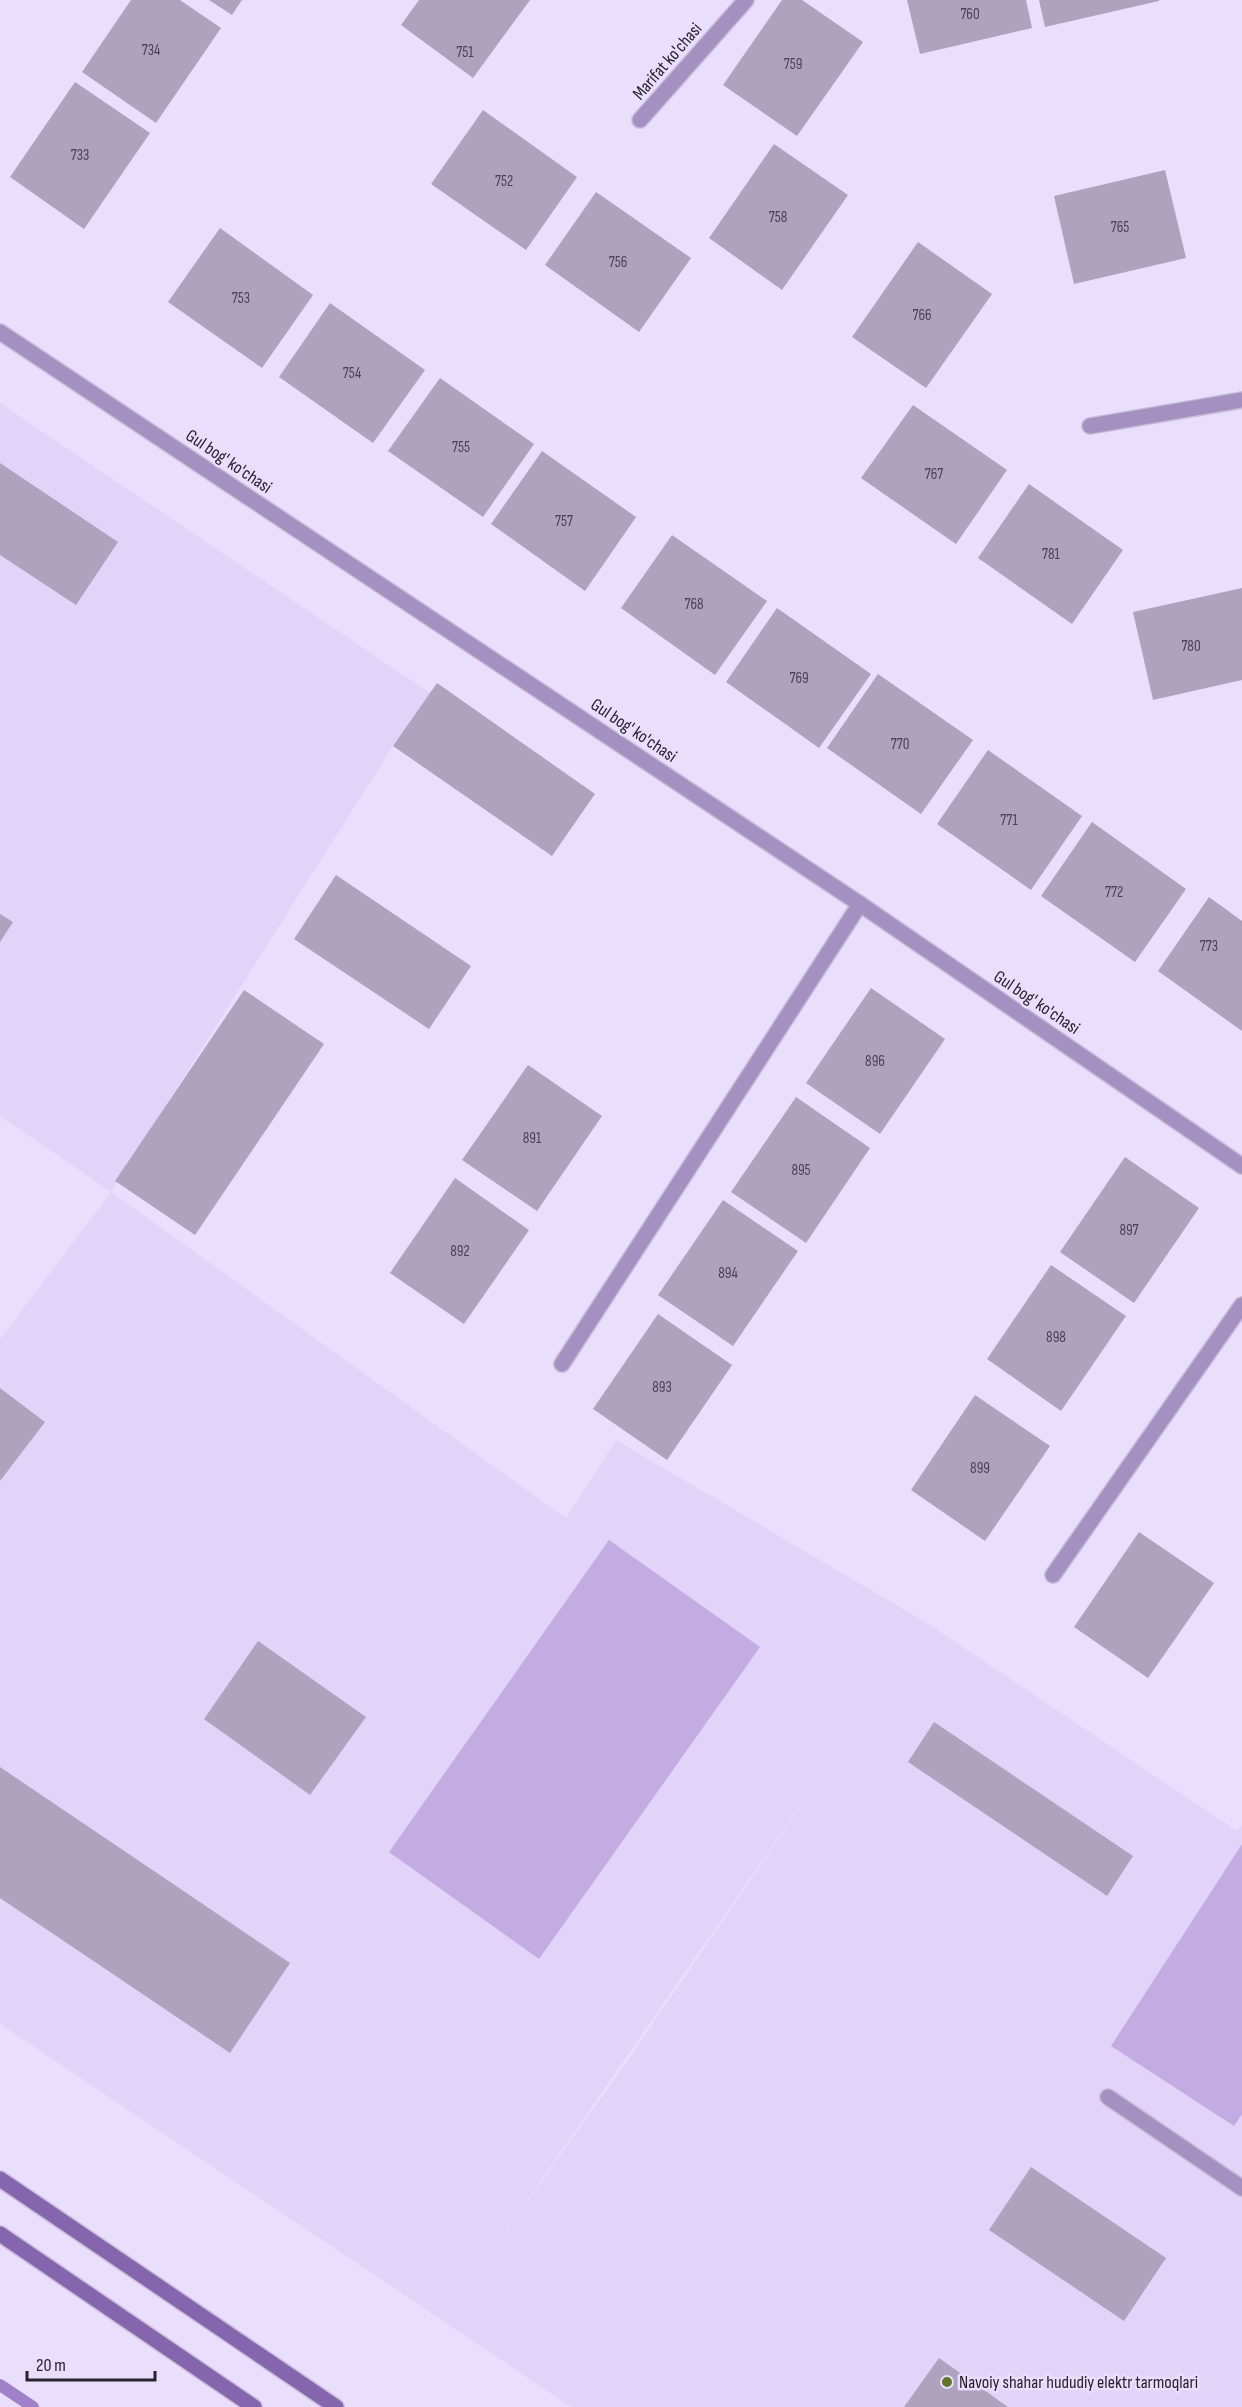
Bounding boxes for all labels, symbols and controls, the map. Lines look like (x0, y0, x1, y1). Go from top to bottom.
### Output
house number: 760 (960, 5, 980, 24)
street label: Marifat ko'chasi (628, 19, 706, 104)
house number: 734 (142, 41, 160, 60)
house number: 751 (456, 43, 474, 62)
house number: 759 (784, 55, 802, 74)
house number: 733 (71, 146, 89, 165)
house number: 752 (495, 172, 513, 191)
house number: 758 (769, 208, 787, 227)
house number: 765 (1111, 218, 1129, 237)
house number: 756 (609, 253, 627, 272)
house number: 753 (232, 289, 250, 308)
house number: 766 (912, 306, 932, 325)
house number: 754 (343, 364, 361, 383)
street label: Gul bog' ko'chasi (182, 425, 276, 498)
house number: 755 (452, 438, 470, 457)
house number: 767 (925, 465, 943, 484)
house number: 757 (555, 512, 573, 531)
house number: 781 (1042, 545, 1061, 564)
house number: 768 (684, 595, 704, 614)
house number: 780 (1181, 637, 1201, 656)
house number: 769 (789, 669, 809, 688)
street label: Gul bog' ko'chasi (587, 694, 681, 767)
house number: 770 (891, 735, 909, 754)
house number: 771 (1000, 811, 1018, 830)
house number: 772 (1105, 883, 1123, 902)
house number: 773 (1200, 937, 1218, 956)
street label: Gul bog' ko'chasi (990, 966, 1084, 1039)
house number: 896 (865, 1052, 885, 1071)
house number: 891 (523, 1129, 542, 1148)
house number: 895 (791, 1161, 811, 1180)
house number: 897 (1119, 1221, 1139, 1240)
house number: 892 (450, 1242, 470, 1261)
house number: 894 (718, 1264, 738, 1283)
house number: 898 (1046, 1328, 1066, 1347)
house number: 893 (652, 1378, 672, 1397)
house number: 899 (970, 1459, 990, 1478)
scale bar (27, 2344, 154, 2382)
text: 20 m (36, 2355, 66, 2376)
place label: Navoiy shahar hududiy elektr tarmoqlari (959, 2372, 1198, 2393)
marker: Navoiy shahar hududiy elektr tarmoqlari (940, 2375, 954, 2389)

